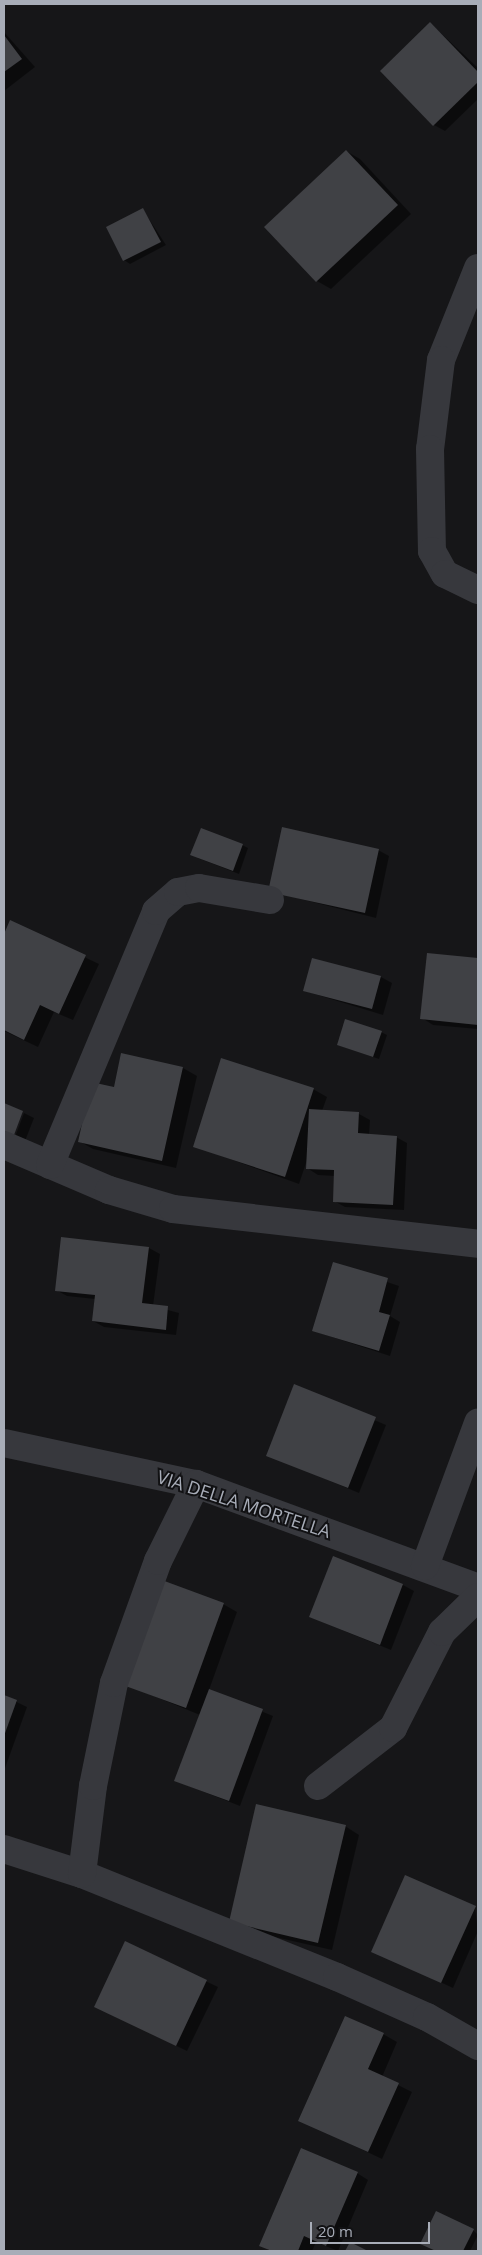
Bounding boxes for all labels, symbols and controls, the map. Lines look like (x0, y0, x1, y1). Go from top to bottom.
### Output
street label: VIA DELLA MORTELLA (155, 1466, 333, 1542)
scale bar (312, 2212, 432, 2244)
text: 20 m (318, 2221, 353, 2241)

